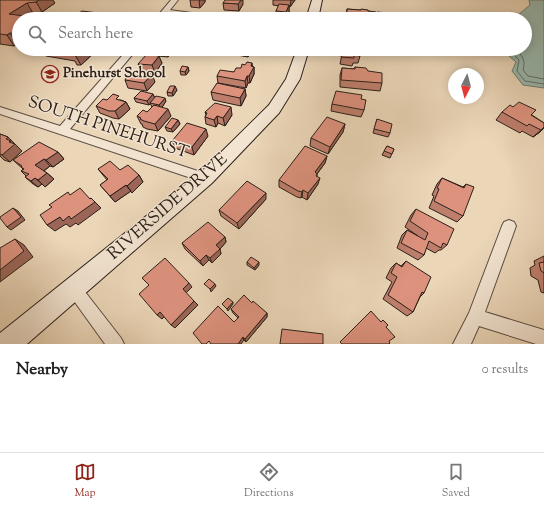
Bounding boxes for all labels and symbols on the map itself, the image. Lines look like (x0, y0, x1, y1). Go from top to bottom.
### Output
school or university icon: Pinehurst School (40, 64, 60, 84)
place label: Pinehurst School (63, 64, 166, 84)
north arrow (448, 68, 484, 104)
street label: SOUTH PINEHURST (24, 91, 192, 165)
street label: RIVERSIDE DRIVE (103, 148, 233, 266)

